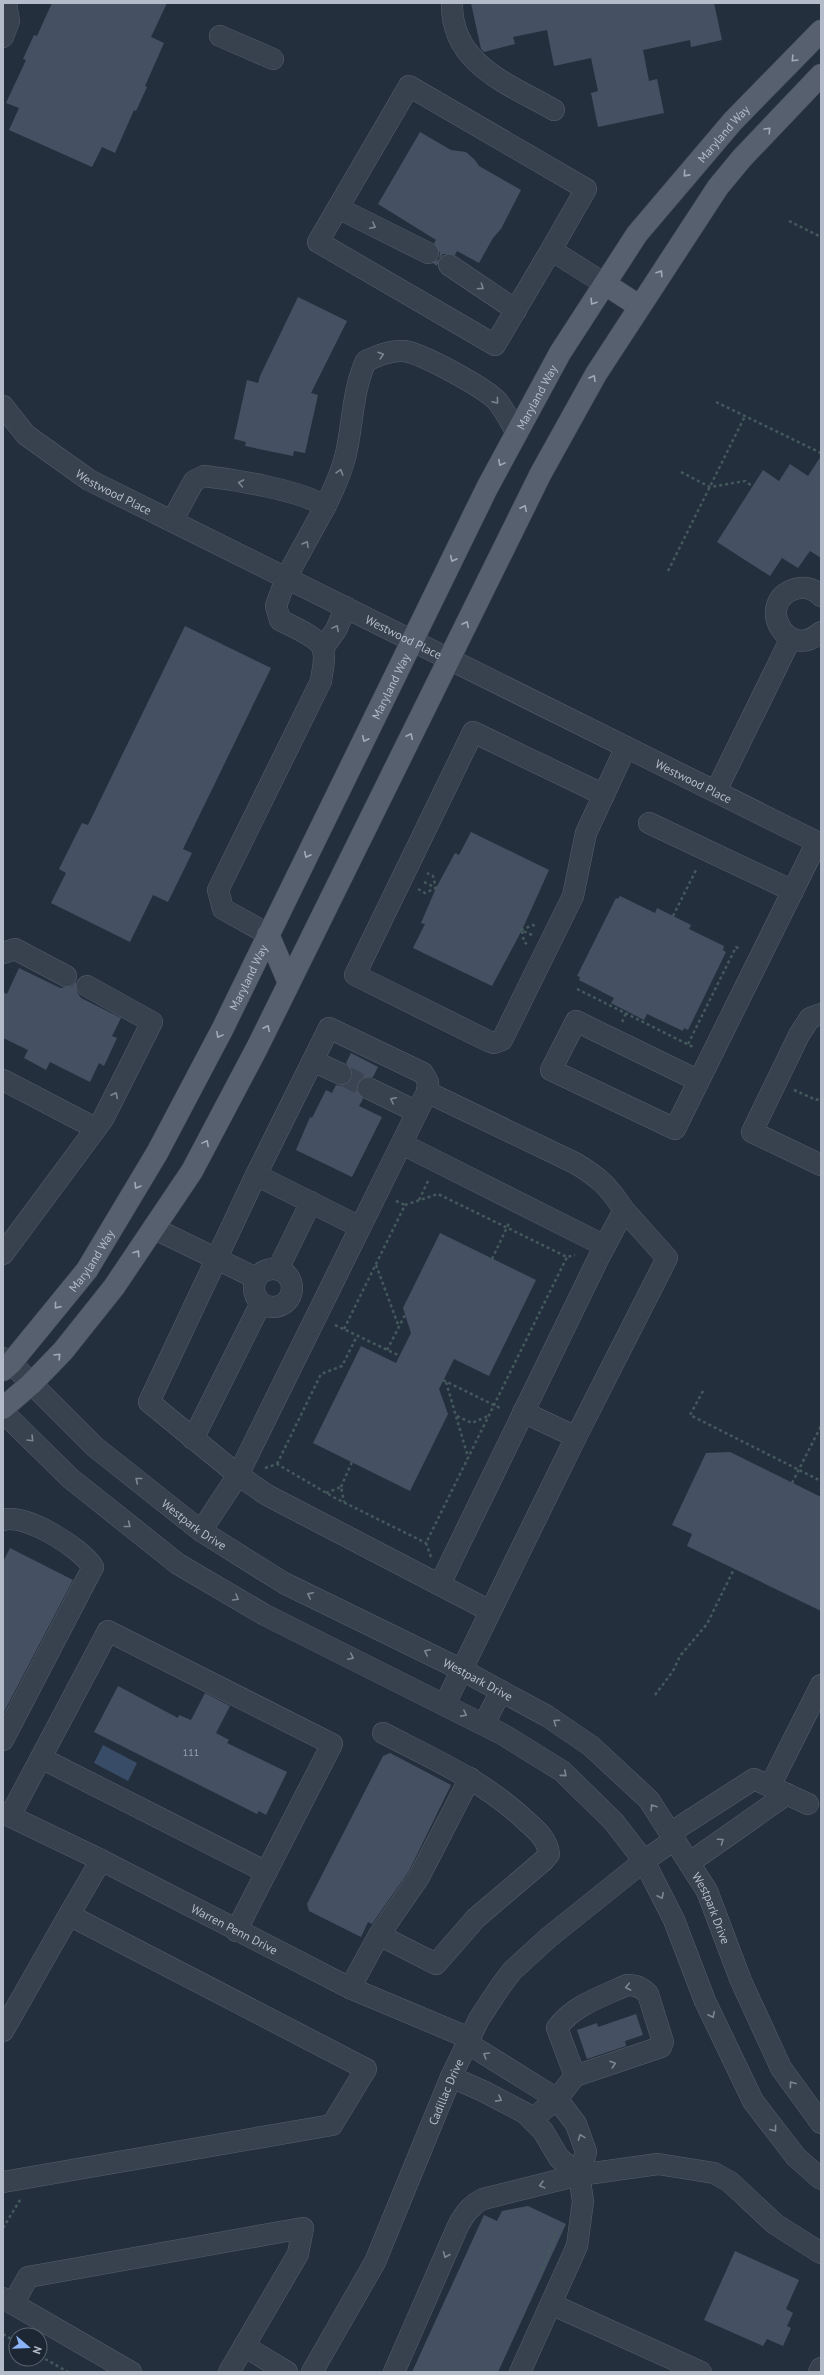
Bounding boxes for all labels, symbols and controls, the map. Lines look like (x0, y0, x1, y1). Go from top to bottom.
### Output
one-way arrow (791, 54, 799, 62)
street label: Maryland Way (694, 101, 753, 165)
one-way arrow (763, 127, 770, 134)
one-way arrow (683, 170, 690, 177)
one-way arrow (369, 221, 376, 228)
one-way arrow (655, 270, 663, 277)
one-way arrow (477, 282, 484, 289)
one-way arrow (590, 298, 598, 305)
one-way arrow (377, 351, 384, 360)
street label: Maryland Way (513, 362, 560, 432)
one-way arrow (589, 375, 596, 383)
one-way arrow (492, 397, 499, 404)
one-way arrow (498, 459, 505, 466)
street label: Westwood Place (73, 466, 154, 518)
one-way arrow (335, 468, 344, 475)
one-way arrow (237, 479, 244, 487)
one-way arrow (519, 504, 527, 512)
one-way arrow (301, 541, 308, 548)
one-way arrow (450, 555, 458, 562)
street label: Westwood Place (363, 611, 444, 662)
one-way arrow (461, 621, 469, 628)
one-way arrow (331, 625, 338, 633)
street label: Maryland Way (368, 650, 413, 722)
one-way arrow (405, 733, 413, 740)
one-way arrow (362, 735, 369, 742)
street label: Westwood Place (653, 756, 735, 806)
one-way arrow (304, 851, 312, 859)
street label: Maryland Way (225, 941, 270, 1013)
one-way arrow (262, 1025, 270, 1033)
one-way arrow (217, 1031, 224, 1038)
one-way arrow (110, 1092, 118, 1099)
one-way arrow (389, 1097, 397, 1105)
one-way arrow (202, 1140, 209, 1147)
one-way arrow (134, 1182, 141, 1189)
street label: Maryland Way (65, 1226, 117, 1295)
one-way arrow (132, 1250, 140, 1257)
one-way arrow (55, 1302, 62, 1309)
one-way arrow (53, 1353, 61, 1361)
one-way arrow (26, 1434, 34, 1442)
one-way arrow (135, 1478, 142, 1485)
street label: Westpark Drive (159, 1495, 229, 1553)
one-way arrow (124, 1520, 131, 1527)
one-way arrow (307, 1592, 314, 1600)
one-way arrow (232, 1593, 239, 1600)
one-way arrow (424, 1649, 431, 1657)
one-way arrow (347, 1652, 354, 1660)
street label: Westpark Drive (441, 1655, 516, 1704)
one-way arrow (460, 1709, 467, 1717)
one-way arrow (553, 1719, 560, 1727)
house number: 111 (183, 1746, 199, 1759)
one-way arrow (560, 1770, 567, 1777)
one-way arrow (650, 1804, 658, 1811)
one-way arrow (716, 1839, 723, 1846)
street label: Westpark Drive (689, 1869, 734, 1946)
one-way arrow (656, 1891, 664, 1899)
street label: Warren Penn Drive (189, 1900, 280, 1957)
one-way arrow (625, 1982, 631, 1990)
one-way arrow (707, 2011, 715, 2019)
one-way arrow (483, 2052, 490, 2059)
street label: Cadillac Drive (425, 2056, 466, 2127)
one-way arrow (609, 2060, 616, 2069)
one-way arrow (790, 2081, 797, 2088)
one-way arrow (495, 2095, 502, 2102)
one-way arrow (769, 2124, 776, 2131)
one-way arrow (578, 2134, 586, 2141)
one-way arrow (538, 2180, 545, 2189)
one-way arrow (442, 2251, 450, 2258)
north arrow (8, 2327, 48, 2367)
text: N (30, 2345, 45, 2356)

